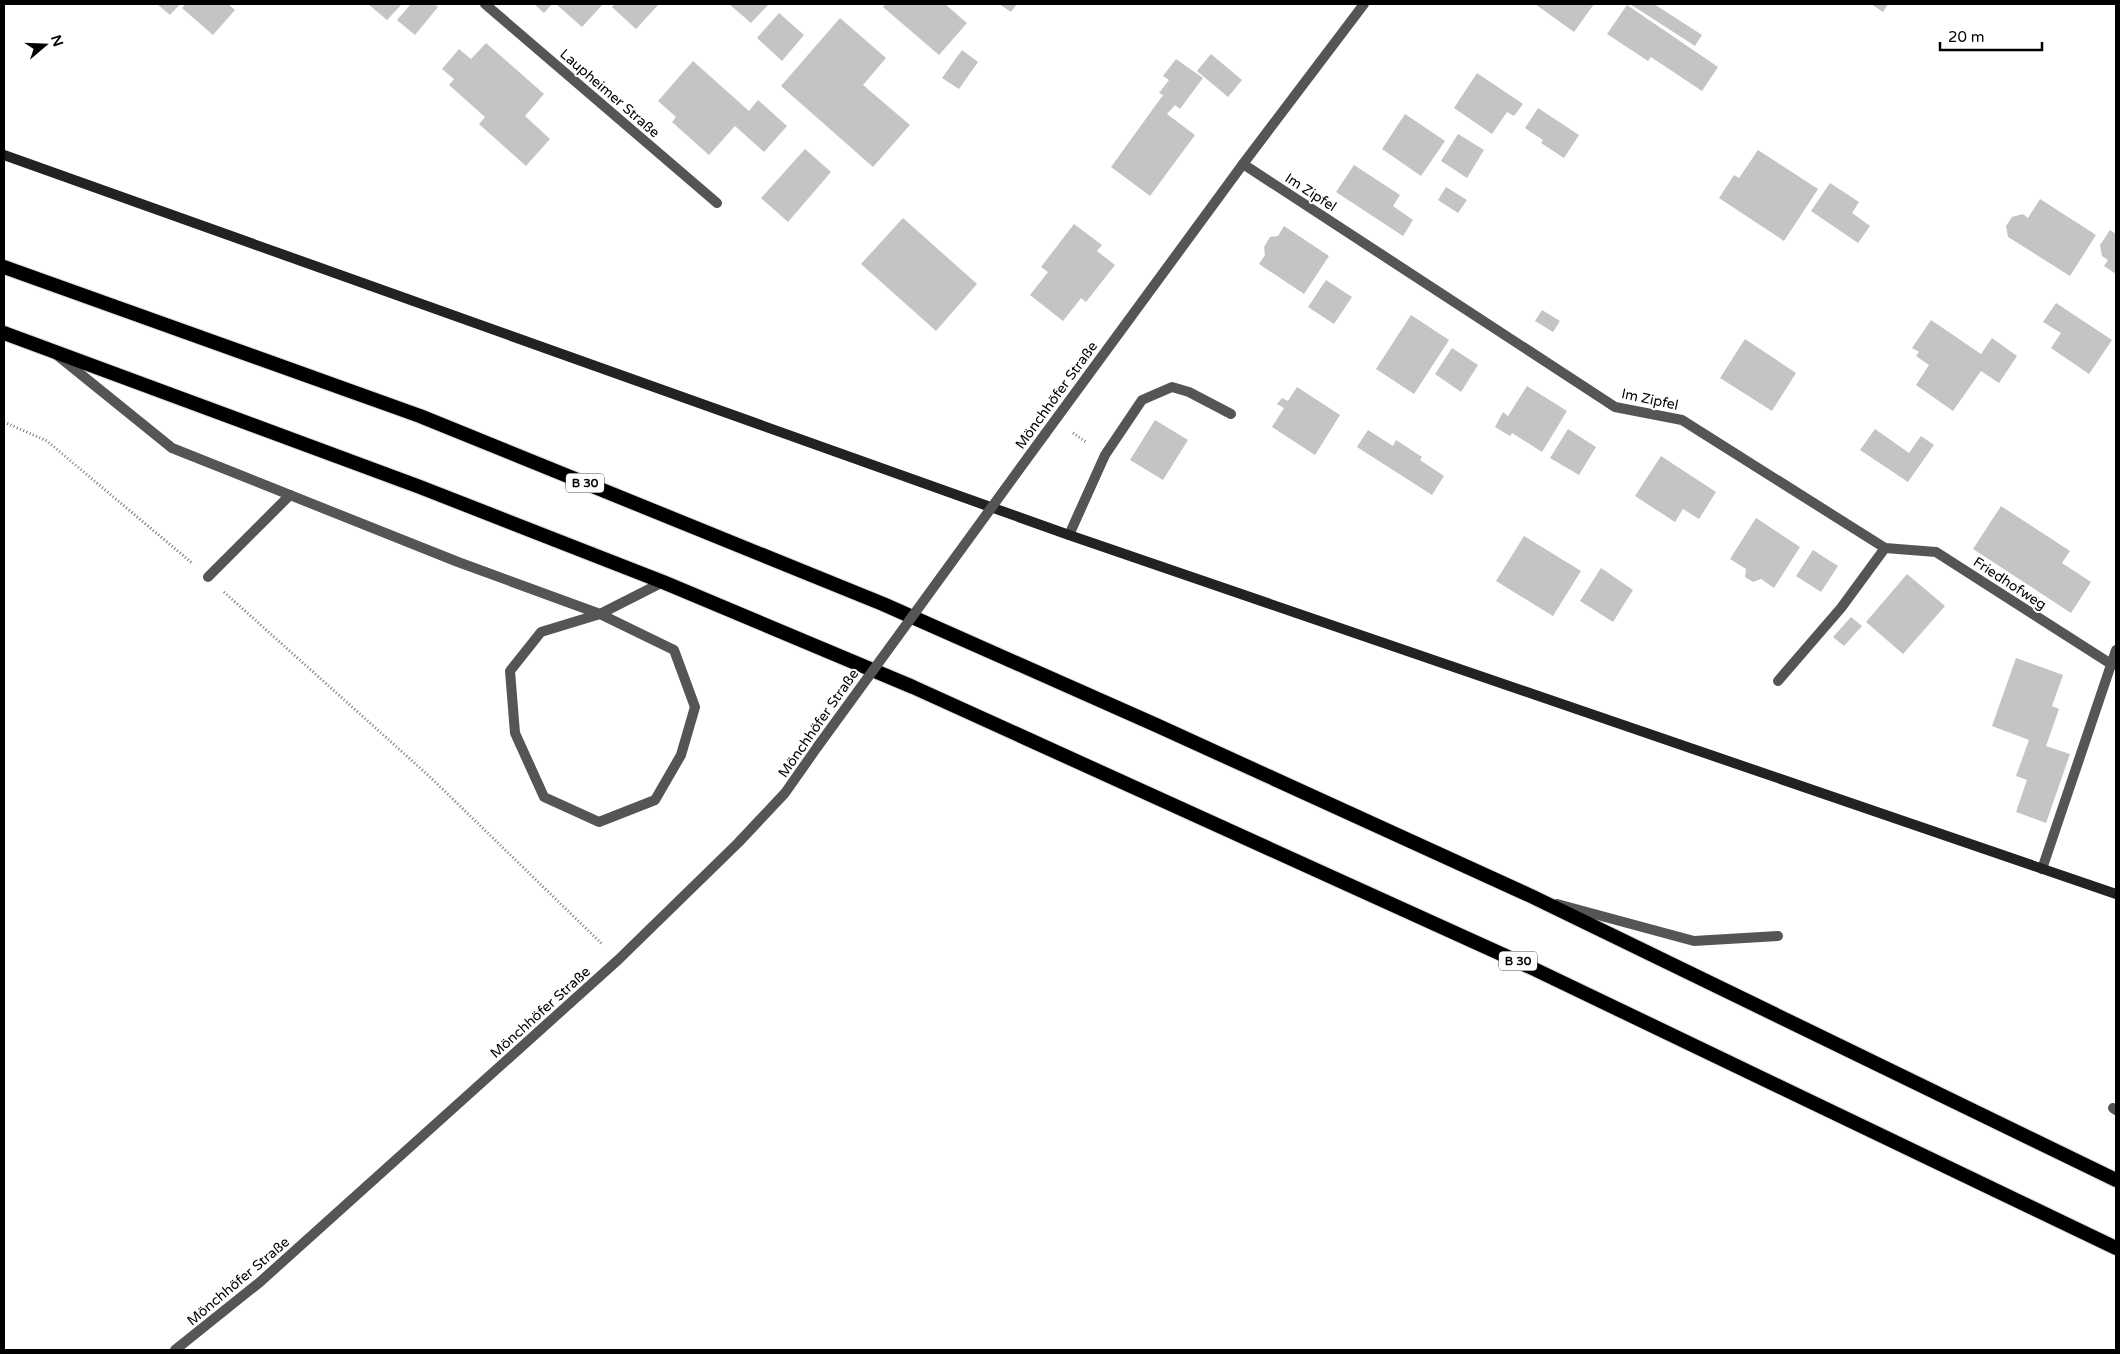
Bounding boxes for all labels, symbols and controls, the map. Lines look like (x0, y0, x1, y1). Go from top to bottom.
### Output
north arrow (20, 20, 70, 70)
scale bar (1940, 20, 2042, 52)
text: 20 m (1948, 28, 1985, 46)
text: N (47, 33, 67, 49)
street label: Laupheimer Straße (556, 46, 663, 141)
street label: Im Zipfel (1282, 170, 1340, 215)
street label: Mönchhöfer Straße (1012, 338, 1101, 452)
street label: Im Zipfel (1620, 385, 1680, 414)
road number: B 30 (566, 473, 604, 492)
street label: Friedhofweg (1970, 553, 2050, 613)
street label: Mönchhöfer Straße (775, 666, 862, 781)
road number: B 30 (1499, 951, 1537, 970)
street label: Mönchhöfer Straße (487, 963, 594, 1062)
street label: Mönchhöfer Straße (184, 1234, 293, 1329)

